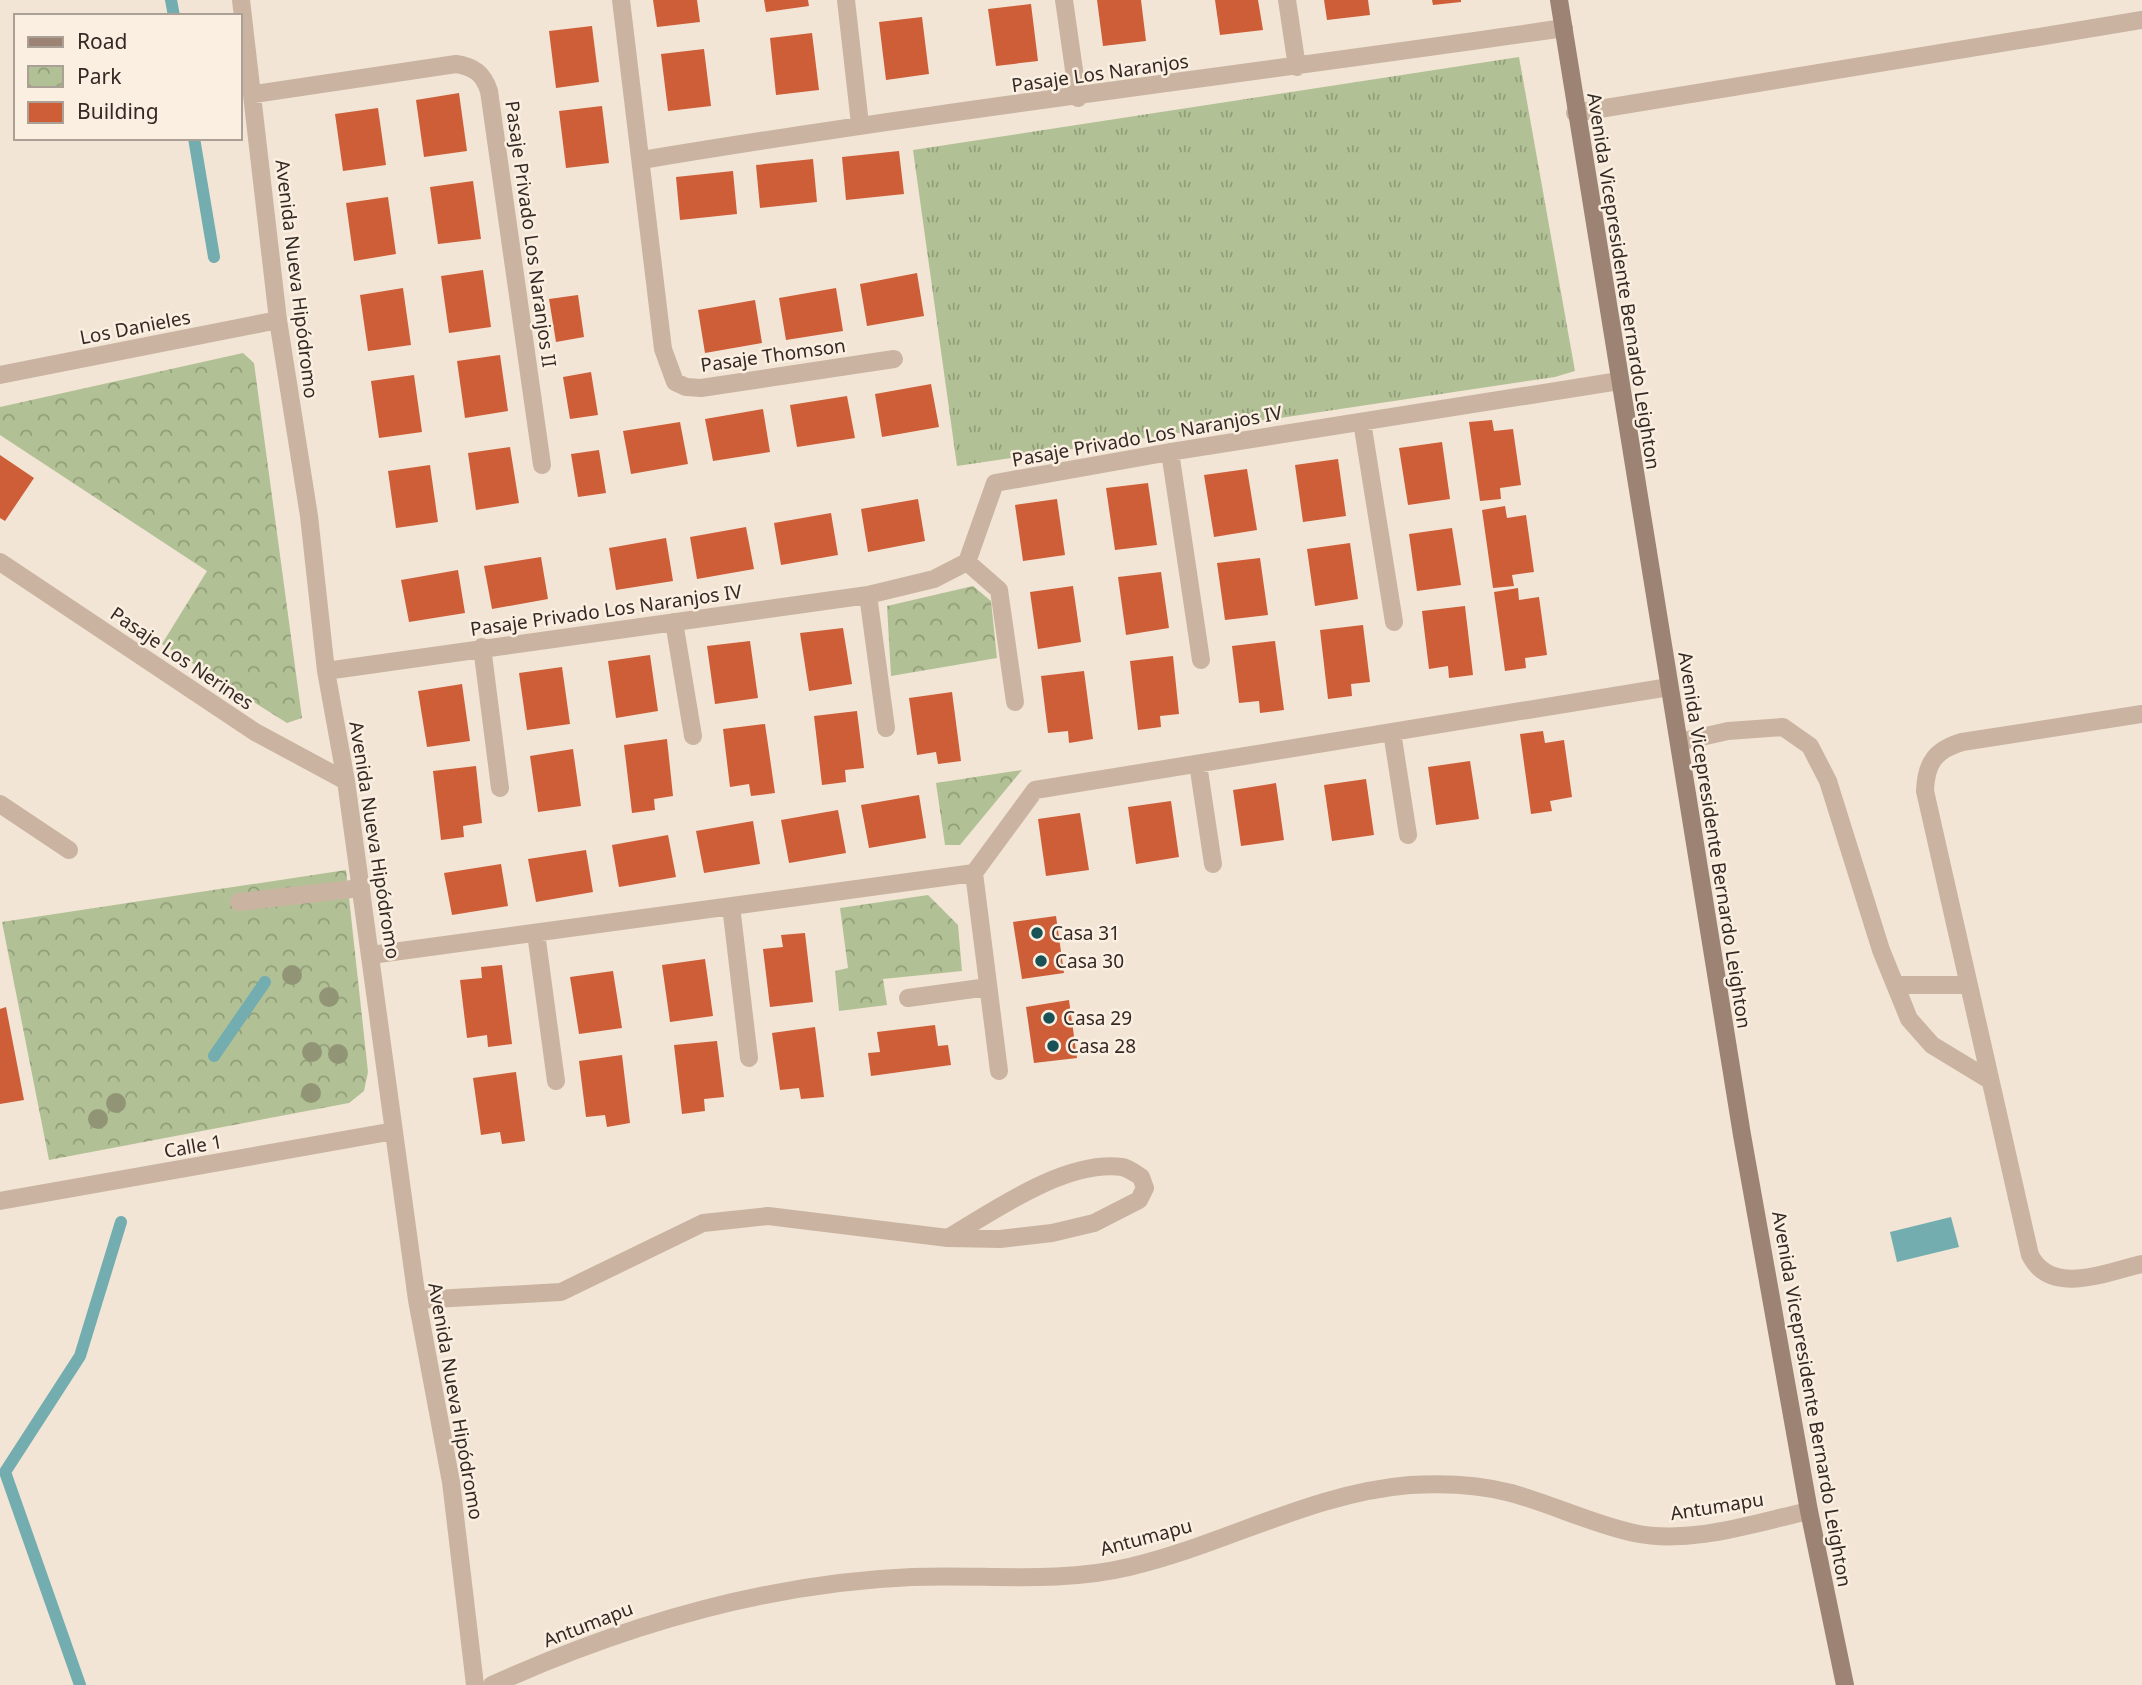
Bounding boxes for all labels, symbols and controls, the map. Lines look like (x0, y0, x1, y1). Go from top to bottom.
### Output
legend (14, 14, 242, 140)
text: Road (77, 27, 127, 55)
street label: Pasaje Los Naranjos (1010, 48, 1190, 98)
text: Park (77, 62, 122, 90)
street label: Avenida Vicepresidente Bernardo Leighton (1581, 91, 1667, 471)
text: Building (77, 97, 159, 125)
street label: Pasaje Privado Los Naranjos II (499, 99, 563, 369)
street label: Avenida Nueva Hipódromo (269, 158, 325, 400)
street label: Los Danieles (77, 304, 193, 350)
street label: Pasaje Thomson (699, 332, 847, 378)
street label: Pasaje Privado Los Naranjos IV (1010, 399, 1285, 473)
street label: Pasaje Privado Los Naranjos IV (469, 578, 744, 642)
street label: Pasaje Los Nerines (105, 600, 259, 716)
street label: Avenida Vicepresidente Bernardo Leighton (1672, 650, 1758, 1030)
street label: Avenida Nueva Hipódromo (343, 719, 407, 961)
place label: Casa 31 (1051, 920, 1120, 946)
marker: Casa 31 (1029, 925, 1045, 941)
place label: Casa 30 (1055, 948, 1124, 974)
marker: Casa 30 (1033, 953, 1049, 969)
place label: Casa 29 (1063, 1005, 1132, 1031)
marker: Casa 29 (1041, 1010, 1057, 1026)
place label: Casa 28 (1067, 1033, 1136, 1059)
marker: Casa 28 (1045, 1038, 1061, 1054)
street label: Calle 1 (162, 1128, 224, 1164)
street label: Avenida Vicepresidente Bernardo Leighton (1766, 1209, 1858, 1589)
street label: Avenida Nueva Hipódromo (422, 1280, 490, 1522)
street label: Antumapu (1668, 1486, 1766, 1526)
street label: Antumapu (1097, 1512, 1195, 1562)
street label: Antumapu (539, 1595, 637, 1653)

